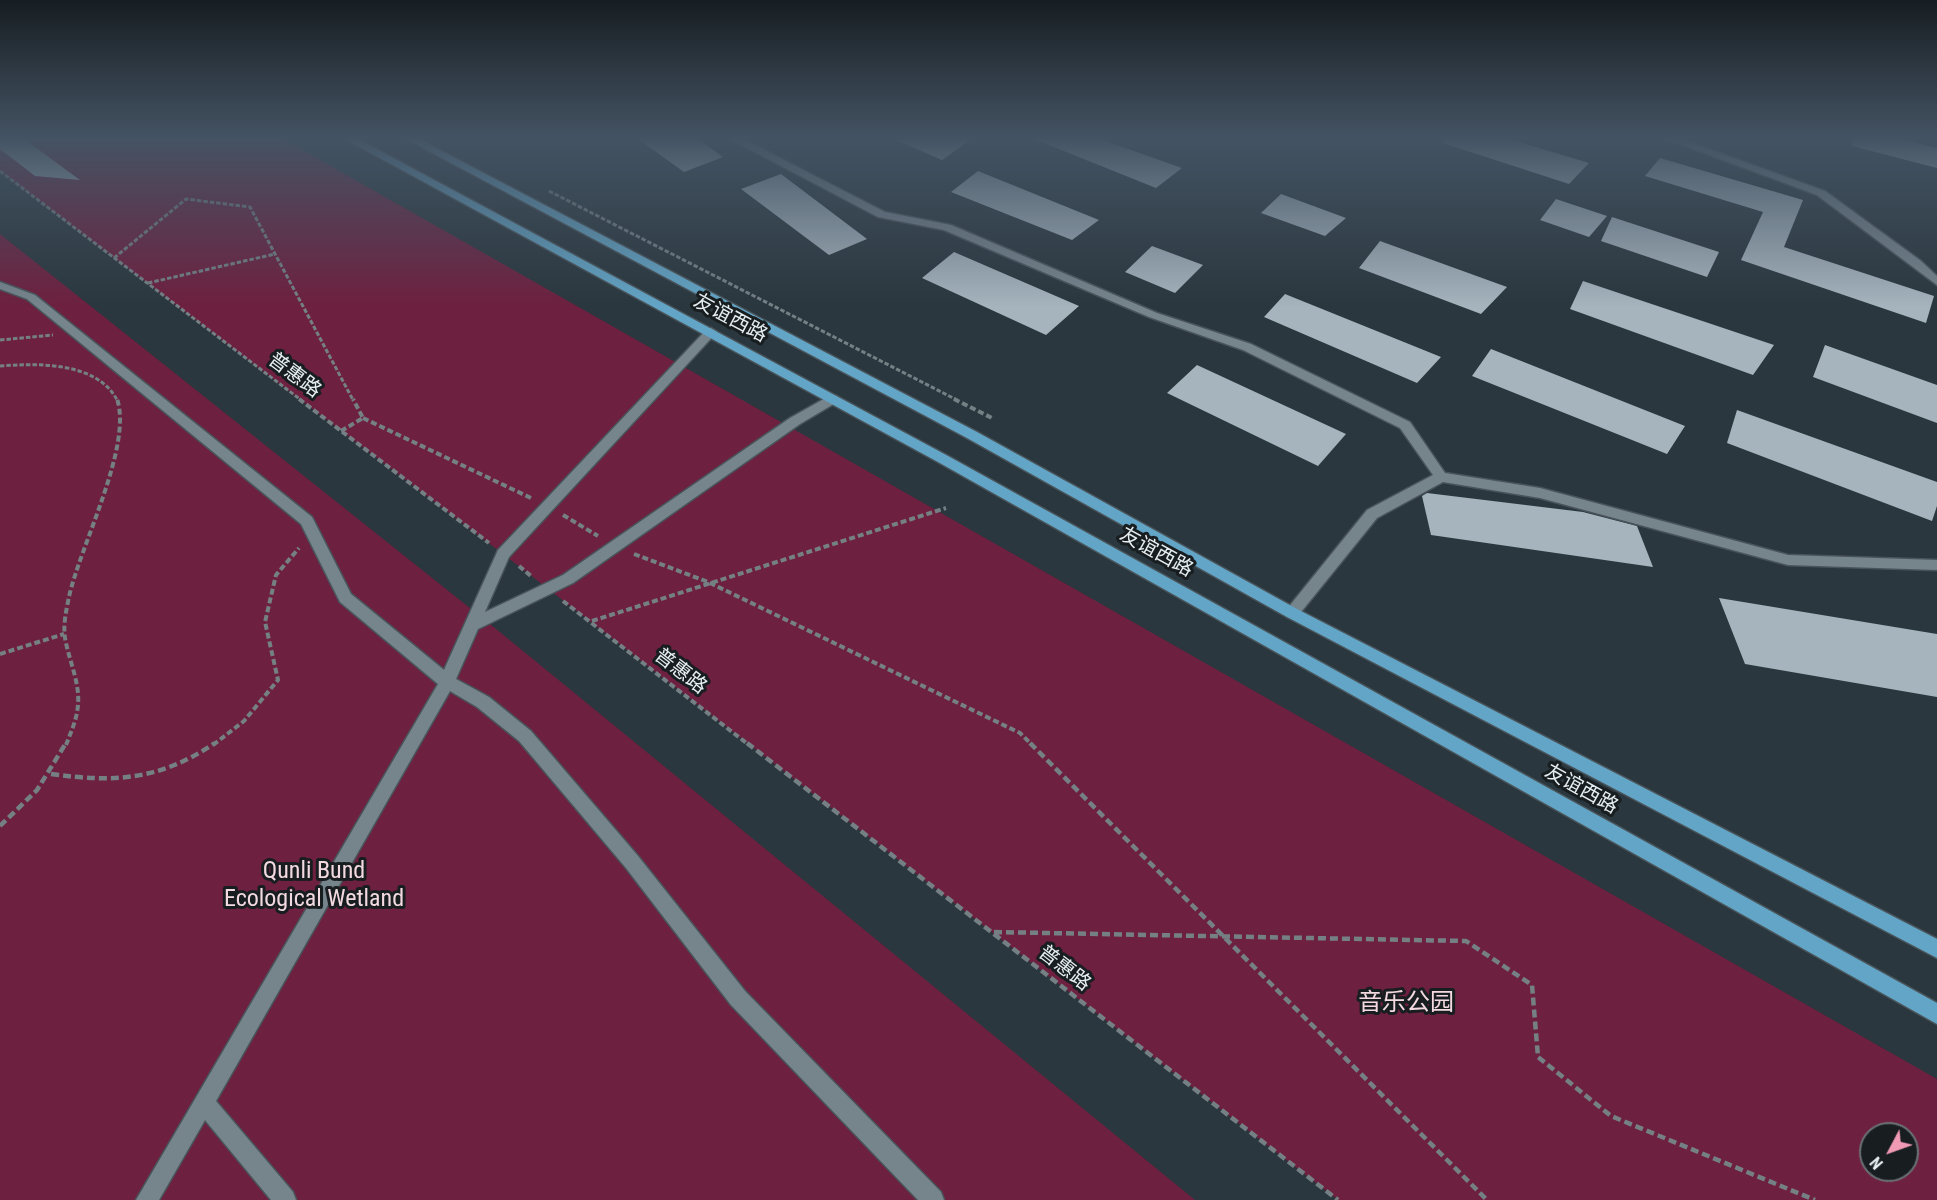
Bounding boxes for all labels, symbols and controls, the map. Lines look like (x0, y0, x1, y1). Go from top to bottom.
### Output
street label: 友谊西路 (689, 290, 771, 348)
street label: 普惠路 (263, 348, 325, 404)
street label: 友谊西路 (1115, 523, 1197, 583)
street label: 普惠路 (649, 644, 711, 700)
street label: 友谊西路 (1540, 760, 1622, 820)
park label: Qunli Bund Ecological Wetland (224, 858, 404, 914)
street label: 普惠路 (1033, 941, 1095, 997)
park label: 音乐公园 (1358, 990, 1454, 1018)
north arrow (1859, 1122, 1919, 1182)
text: N (1866, 1153, 1887, 1173)

